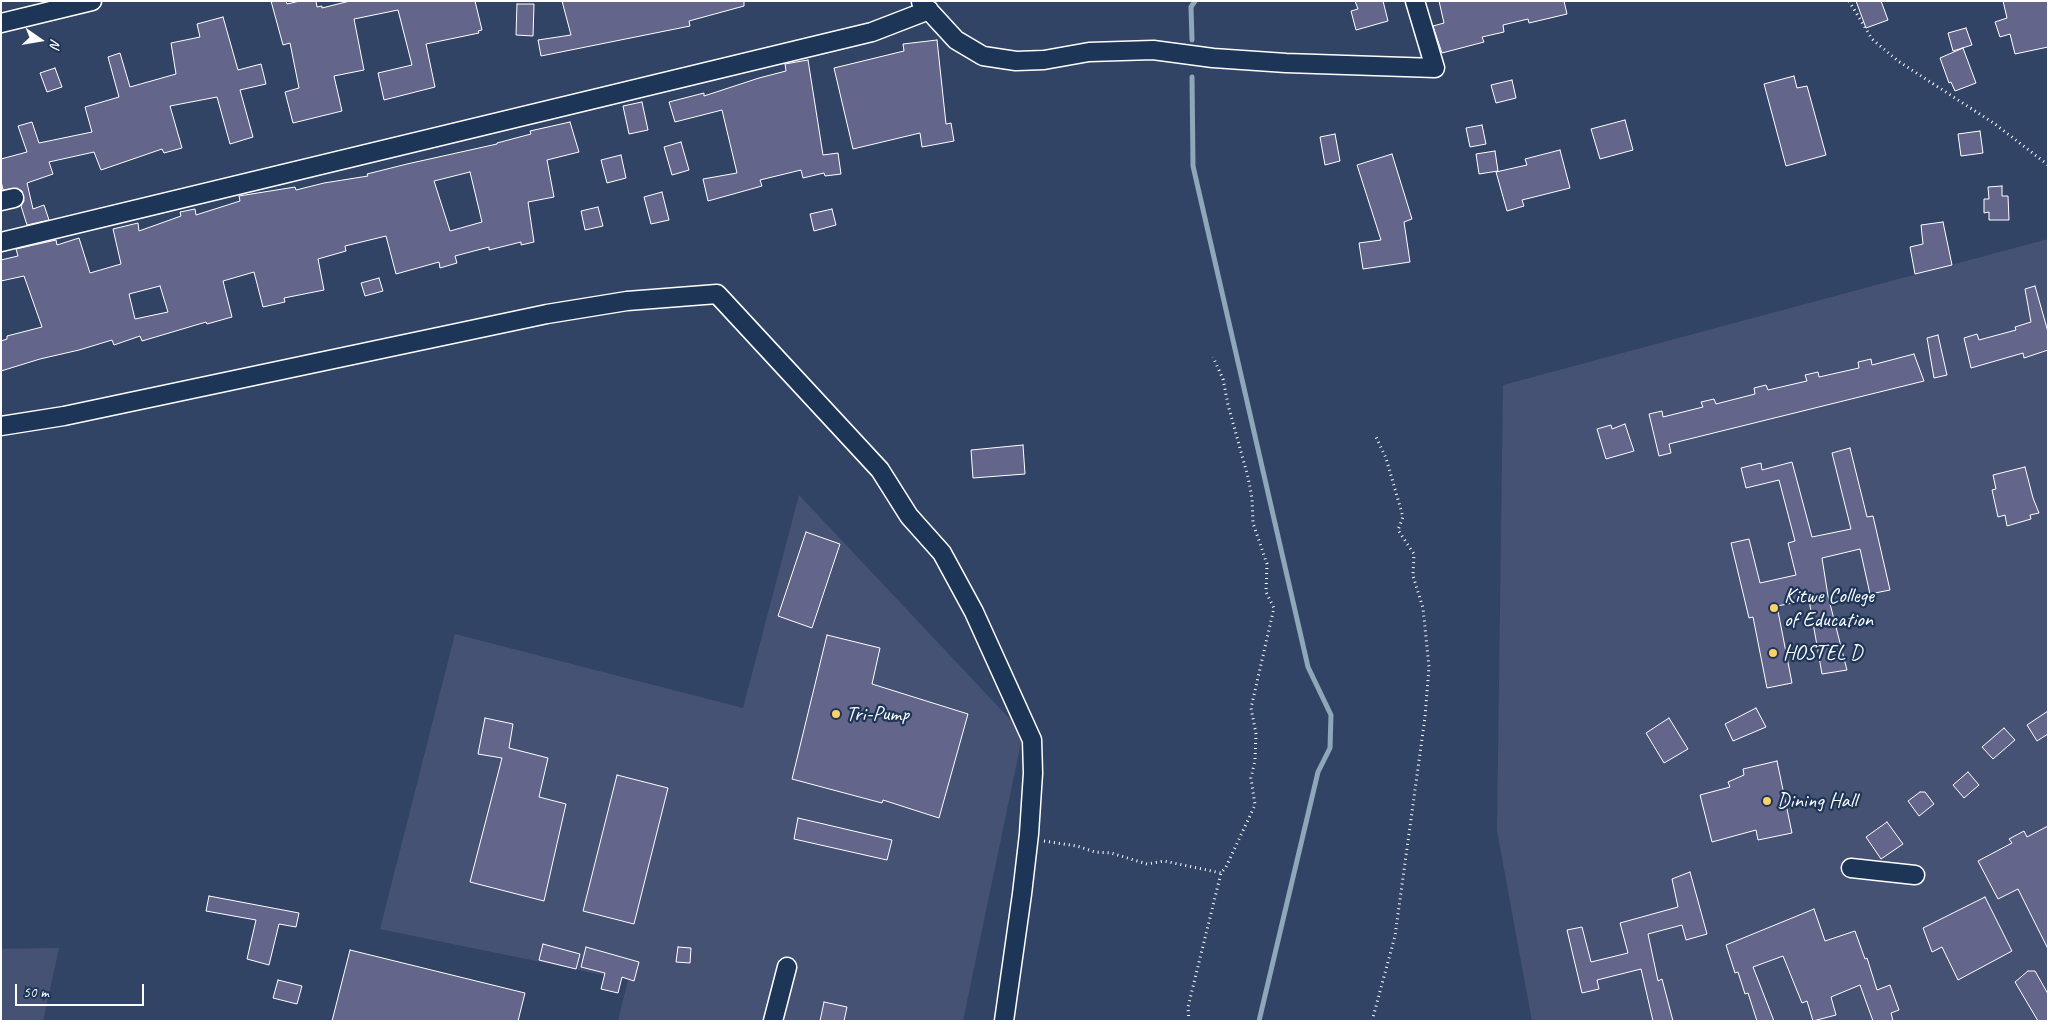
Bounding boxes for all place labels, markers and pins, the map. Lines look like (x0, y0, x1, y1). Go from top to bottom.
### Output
place label: Kitwe College of Education (1784, 583, 1874, 633)
marker: Kitwe College of Education (1768, 602, 1780, 614)
place label: HOSTEL D (1783, 640, 1862, 666)
marker: HOSTEL D (1767, 647, 1779, 659)
place label: Tri-Pump (846, 701, 909, 727)
marker: Tri-Pump (830, 708, 842, 720)
place label: Dining Hall (1777, 788, 1857, 814)
marker: Dining Hall (1761, 795, 1773, 807)

